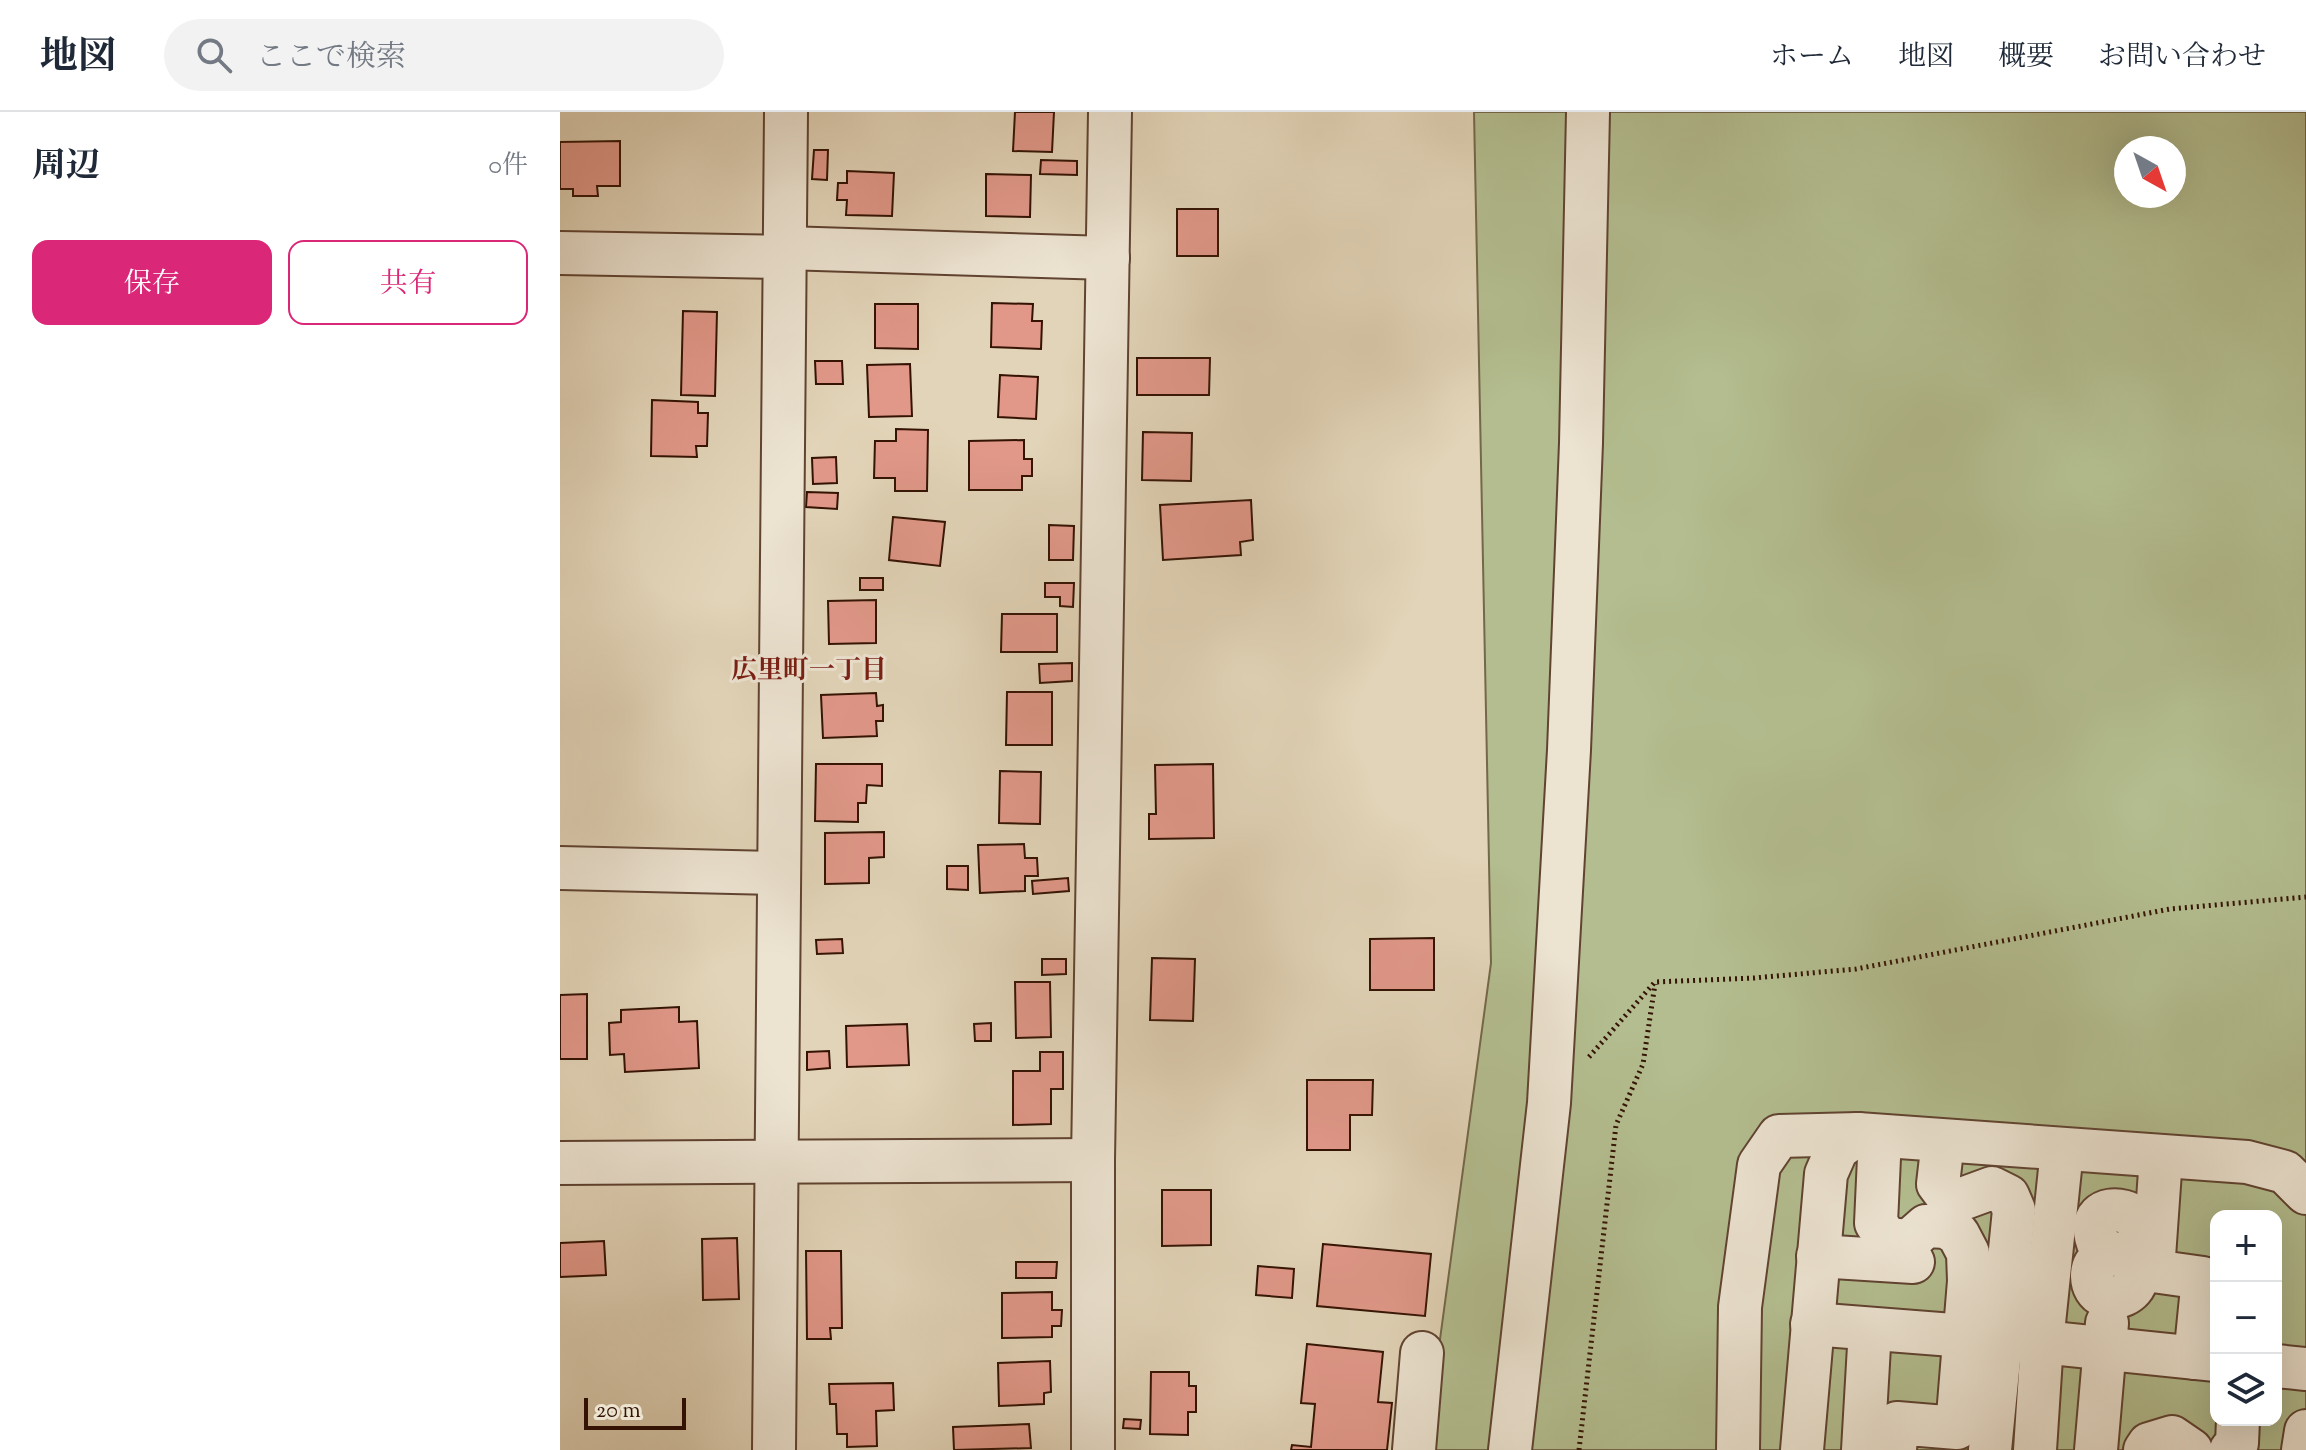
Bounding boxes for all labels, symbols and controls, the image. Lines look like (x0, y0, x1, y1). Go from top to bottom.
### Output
search box (164, 19, 724, 91)
text: 地図 (40, 32, 116, 86)
icon: search (192, 33, 236, 77)
text: ここで検索 (256, 37, 406, 80)
text: ホーム (1770, 38, 1854, 78)
text: 地図 (1898, 38, 1954, 78)
text: 概要 (1998, 38, 2054, 78)
text: お問い合わせ (2098, 38, 2266, 78)
north arrow (2114, 136, 2186, 208)
text: 周辺 (32, 143, 100, 192)
text: 0件 (488, 148, 528, 185)
button: 保存 (32, 240, 272, 325)
button: 共有 (288, 240, 528, 325)
district label: 広里町一丁目 (731, 653, 887, 690)
map controls (2210, 1210, 2282, 1426)
button: + (2210, 1210, 2282, 1282)
button: − (2210, 1282, 2282, 1354)
button: layers (2210, 1354, 2282, 1426)
scale bar (584, 1394, 686, 1430)
text: 20 m (596, 1396, 641, 1428)

